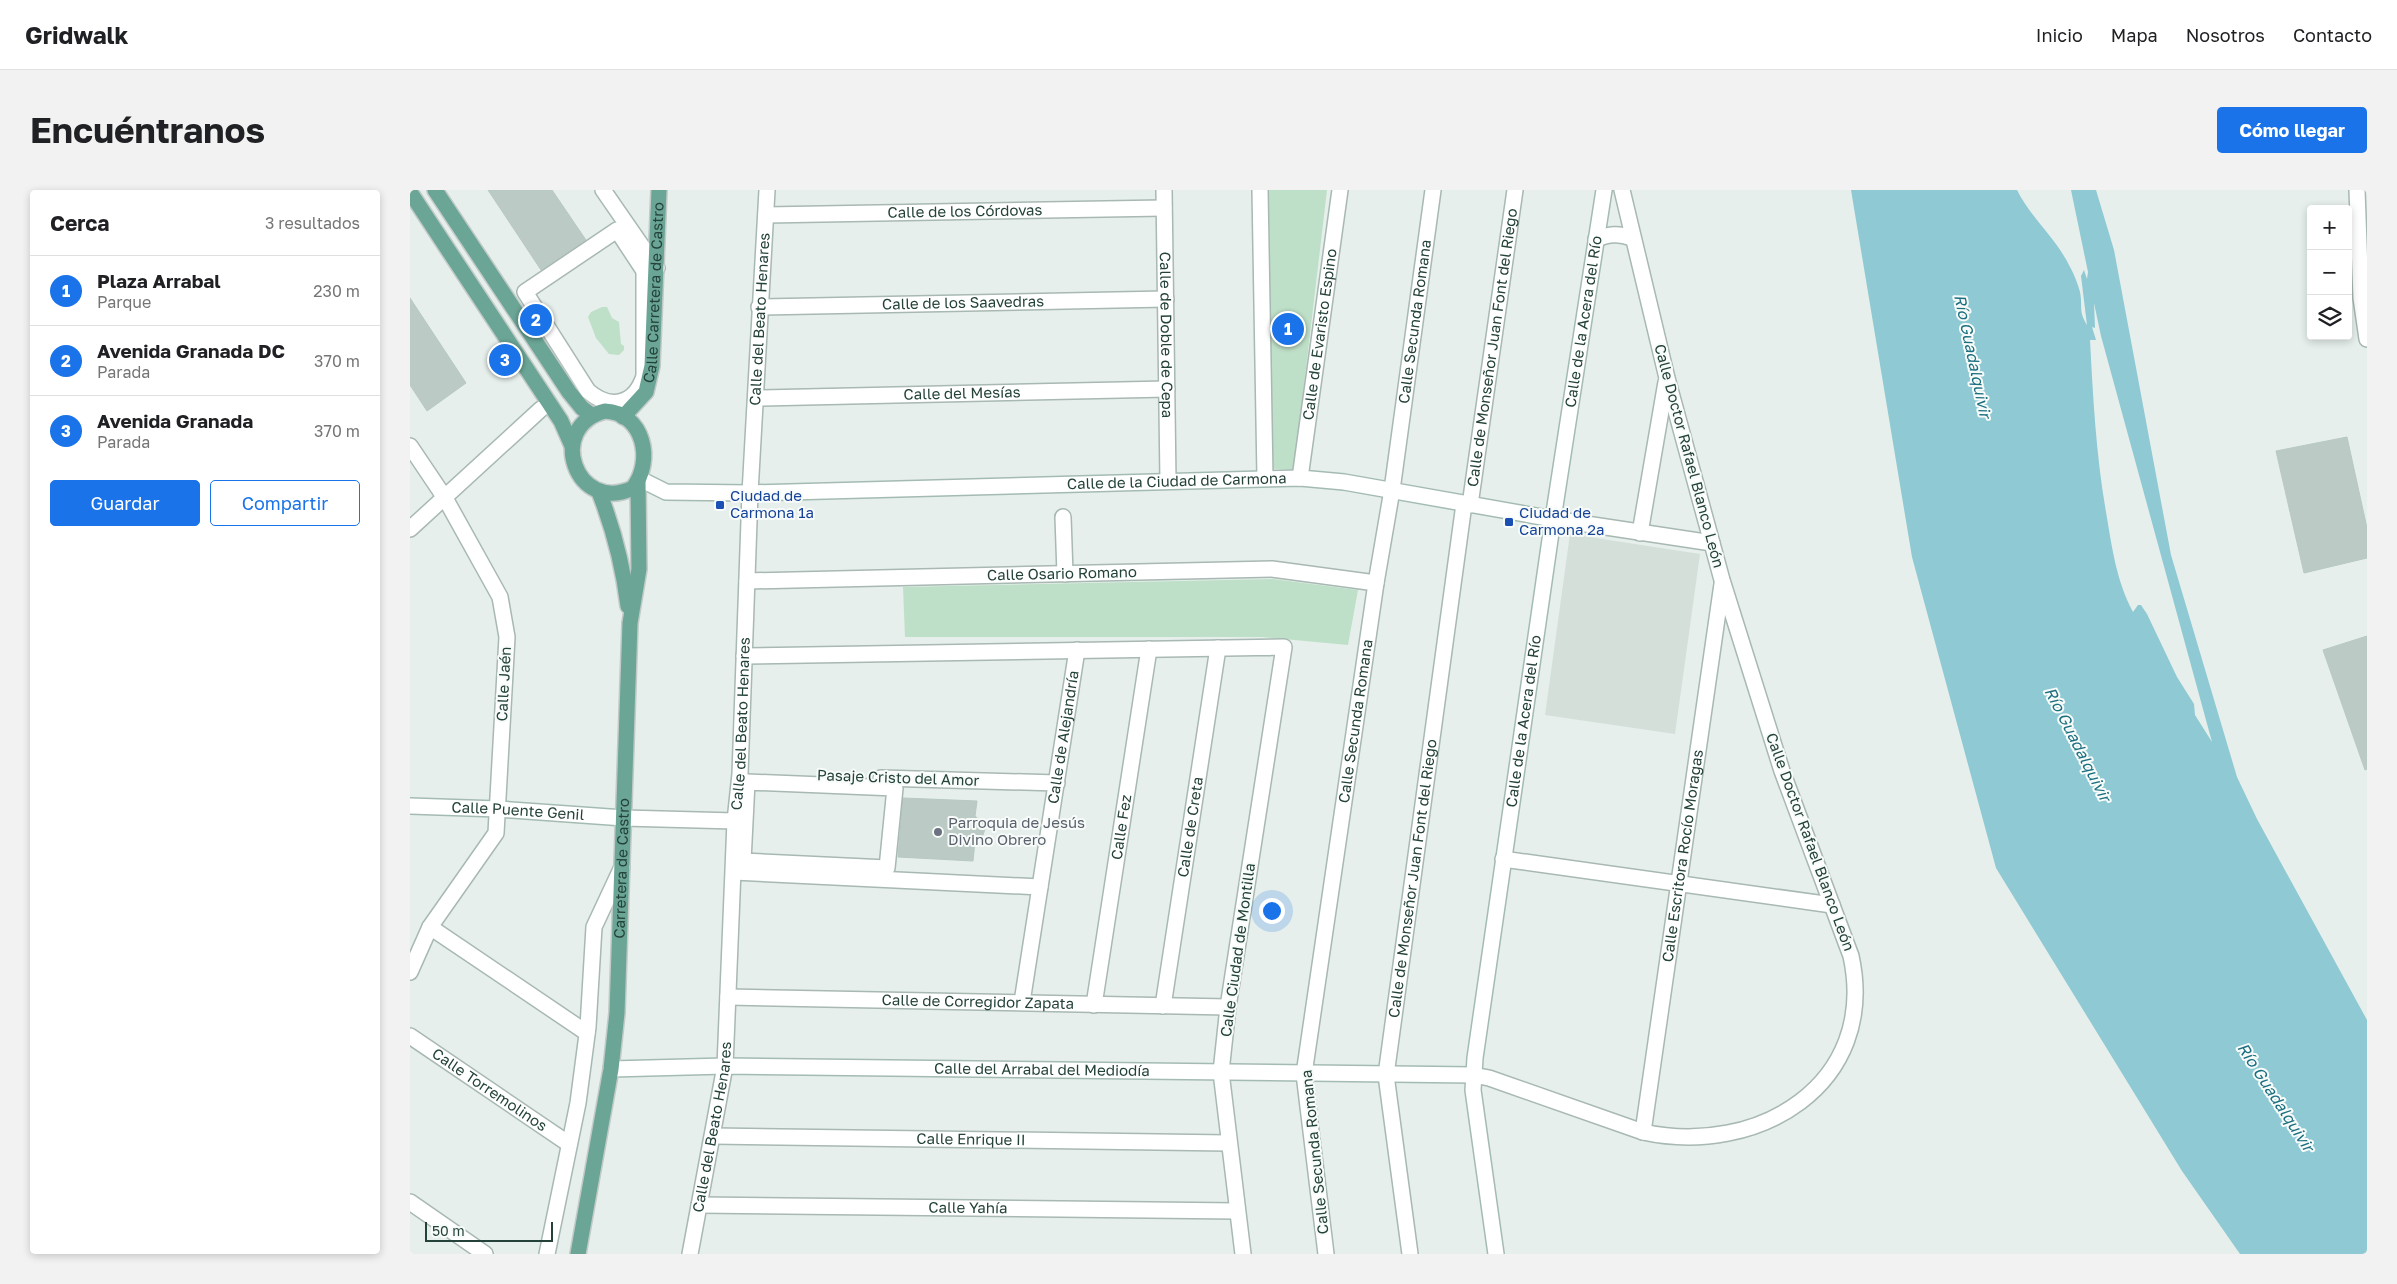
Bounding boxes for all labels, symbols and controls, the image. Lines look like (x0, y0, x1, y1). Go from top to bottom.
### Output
text: Gridwalk (25, 20, 129, 49)
text: Inicio (2036, 24, 2083, 46)
text: Mapa (2111, 24, 2158, 46)
text: Nosotros (2186, 24, 2265, 46)
text: Contacto (2293, 24, 2372, 46)
button: Cómo llegar (2217, 107, 2367, 153)
text: Encuéntranos (30, 109, 265, 151)
street label: Calle de los Córdovas (887, 200, 1043, 221)
street label: Calle Carretera de Castro (638, 202, 667, 385)
map controls (2307, 205, 2352, 340)
button: + (2307, 205, 2352, 250)
street label: Calle de Monseñor Juan Font del Riego (1463, 207, 1520, 488)
text: Cerca (50, 210, 109, 236)
text: 3 resultados (265, 213, 360, 233)
street label: Calle del Beato Henares (745, 232, 773, 406)
street label: Calle de la Acera del Río (1560, 234, 1605, 409)
street label: Calle Secunda Romana (1394, 238, 1434, 405)
street label: Calle de Evaristo Espino (1298, 247, 1340, 421)
button: − (2307, 250, 2352, 295)
street label: Calle de Doble de Cepa (1157, 252, 1177, 418)
text: Plaza Arrabal (97, 269, 221, 292)
text: 1 (62, 281, 70, 301)
text: 230 m (313, 281, 360, 301)
street label: Calle de los Saavedras (882, 291, 1044, 313)
text: Parque (97, 292, 151, 312)
water label: Río Guadalquivir (1950, 292, 1996, 422)
button: layers (2307, 295, 2352, 340)
pin: 2 (520, 301, 552, 339)
pin: 1 (1272, 310, 1304, 348)
text: Avenida Granada DC (97, 339, 285, 362)
pin: 3 (489, 341, 521, 379)
street label: Calle Doctor Rafael Blanco León (1651, 342, 1729, 570)
text: 2 (61, 351, 71, 371)
text: 370 m (314, 351, 360, 371)
text: Parada (97, 362, 150, 382)
street label: Calle del Mesías (903, 382, 1021, 403)
text: Avenida Granada (97, 409, 253, 432)
text: 3 (61, 421, 71, 441)
text: 370 m (314, 421, 360, 441)
text: Parada (97, 432, 150, 452)
street label: Calle de la Ciudad de Carmona (1067, 468, 1287, 492)
button: Guardar (50, 480, 200, 526)
button: Compartir (210, 480, 360, 526)
place label: Ciudad de Carmona 1ª (730, 486, 814, 521)
marker: Ciudad de Carmona 1ª (714, 499, 726, 511)
place label: Ciudad de Carmona 2ª (1519, 503, 1604, 538)
marker: Ciudad de Carmona 2ª (1503, 516, 1515, 528)
street label: Calle Osario Romano (987, 562, 1137, 584)
street label: Calle de la Acera del Río (1501, 634, 1544, 808)
street label: Calle del Beato Henares (726, 637, 753, 811)
street label: Calle Secunda Romana (1334, 638, 1376, 804)
street label: Calle Jaén (492, 646, 514, 722)
street label: Calle de Alejandría (1043, 669, 1082, 805)
water label: Río Guadalquivir (2041, 683, 2117, 807)
street label: Calle Doctor Rafael Blanco León (1763, 730, 1859, 953)
street label: Calle de Monseñor Juan Font del Riego (1384, 738, 1440, 1019)
street label: Calle Escritora Rocío Moragas (1658, 748, 1706, 963)
street label: Pasaje Cristo del Amor (817, 765, 980, 789)
street label: Calle de Creta (1173, 775, 1206, 878)
street label: Calle Fez (1107, 793, 1134, 861)
street label: Calle Puente Genil (451, 797, 585, 823)
street label: Carretera de Castro (609, 798, 632, 939)
place label: Parroquia de Jesús Divino Obrero (948, 813, 1085, 848)
marker: Parroquia de Jesús Divino Obrero (932, 826, 944, 838)
street label: Calle Ciudad de Montilla (1216, 862, 1258, 1038)
your location (1259, 898, 1285, 924)
street label: Calle de Corregidor Zapata (882, 990, 1074, 1012)
water label: Río Guadalquivir (2233, 1039, 2320, 1158)
street label: Calle del Beato Henares (688, 1041, 734, 1214)
street label: Calle Torremolinos (429, 1044, 551, 1135)
street label: Calle del Arrabal del Mediodía (934, 1059, 1150, 1079)
street label: Calle Secunda Romana (1296, 1069, 1332, 1235)
street label: Calle Enrique II (916, 1129, 1026, 1148)
street label: Calle Yahía (928, 1198, 1008, 1216)
scale bar (425, 1219, 552, 1242)
text: 50 m (432, 1222, 465, 1239)

